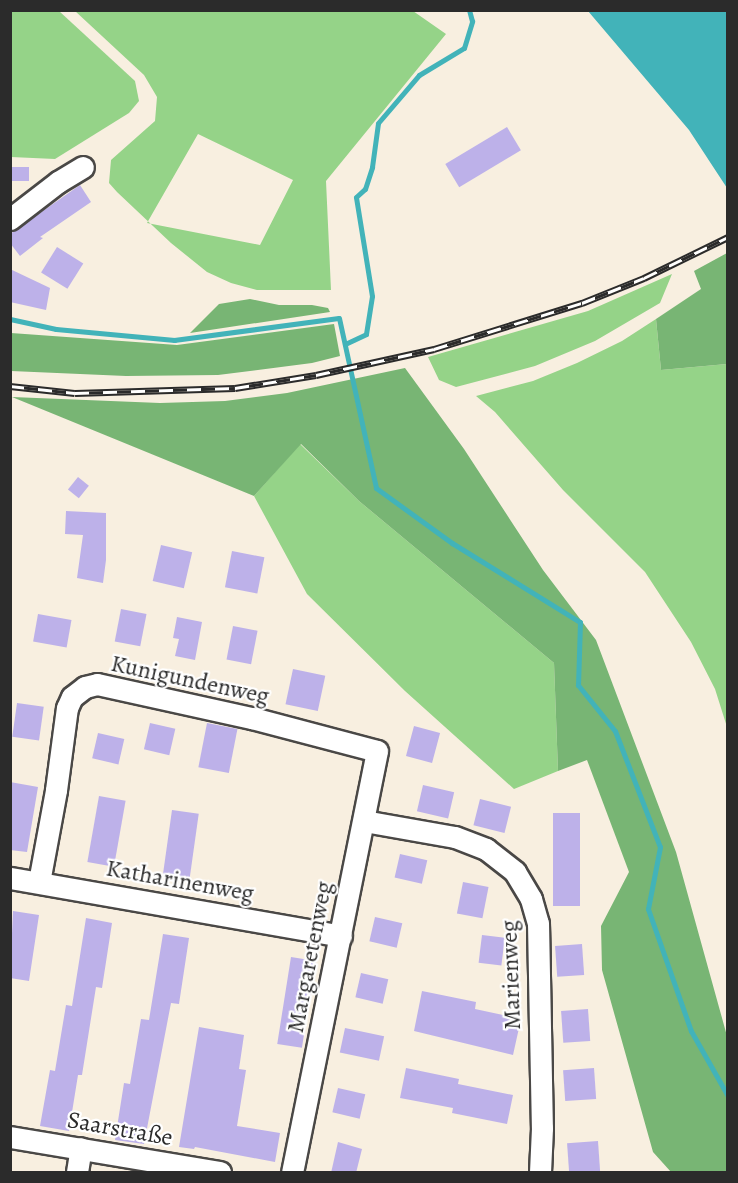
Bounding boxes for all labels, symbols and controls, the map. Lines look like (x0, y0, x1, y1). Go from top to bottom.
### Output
street label: Kunigundenweg (108, 649, 272, 711)
street label: Katharinenweg (104, 854, 256, 908)
street label: Margaretenweg (281, 879, 339, 1035)
street label: Marienweg (495, 920, 527, 1030)
street label: Saarstraße (65, 1106, 175, 1152)

